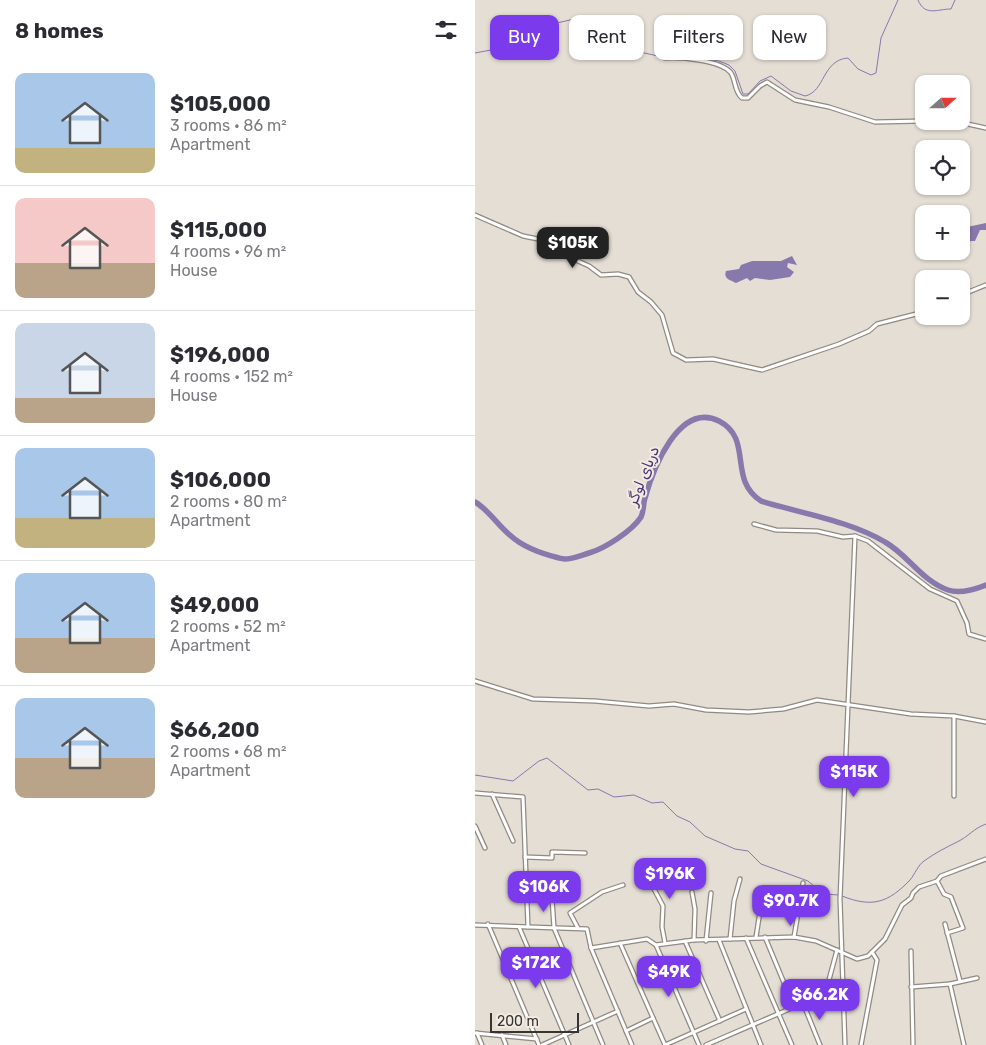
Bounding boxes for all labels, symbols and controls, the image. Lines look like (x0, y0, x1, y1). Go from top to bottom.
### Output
chip: Buy (490, 15, 559, 60)
chip: Rent (569, 15, 644, 60)
chip: Filters (654, 15, 743, 60)
chip: New (753, 15, 826, 60)
icon: filters (432, 16, 460, 44)
text: 8 homes (15, 18, 104, 43)
north arrow (915, 75, 970, 130)
map controls (915, 75, 970, 325)
text: $105,000 (170, 91, 271, 116)
icon: home (55, 93, 115, 153)
text: 3 rooms · 86 m² (170, 116, 287, 135)
text: Apartment (170, 135, 250, 154)
button: locate (915, 140, 970, 195)
button: + (915, 205, 970, 260)
text: $115,000 (170, 217, 267, 242)
icon: home (55, 218, 115, 278)
pin: $105K (538, 226, 608, 269)
text: $105K (548, 233, 598, 252)
text: 4 rooms · 96 m² (170, 242, 286, 261)
text: House (170, 261, 217, 280)
button: − (915, 270, 970, 325)
text: $196,000 (170, 342, 270, 367)
icon: home (55, 343, 115, 403)
text: 4 rooms · 152 m² (170, 367, 293, 386)
text: House (170, 386, 217, 405)
water label: دریای لوگر (623, 444, 663, 509)
text: $106,000 (170, 467, 271, 492)
icon: home (55, 468, 115, 528)
text: 2 rooms · 80 m² (170, 492, 287, 511)
text: Apartment (170, 511, 250, 530)
text: $49,000 (170, 592, 259, 617)
icon: home (55, 593, 115, 653)
text: 2 rooms · 52 m² (170, 617, 286, 636)
text: Apartment (170, 636, 250, 655)
text: $66,200 (170, 717, 259, 742)
icon: home (55, 718, 115, 778)
text: 2 rooms · 68 m² (170, 742, 287, 761)
pin: $115K (819, 756, 889, 798)
text: Apartment (170, 761, 250, 780)
text: $115K (830, 762, 878, 781)
pin: $196K (635, 858, 705, 900)
text: $196K (645, 864, 695, 883)
pin: $106K (509, 870, 579, 913)
text: $106K (519, 877, 569, 896)
pin: $90.7K (750, 884, 832, 927)
text: $90.7K (763, 891, 819, 910)
pin: $172K (501, 946, 571, 989)
text: $172K (512, 953, 560, 972)
pin: $49K (639, 956, 699, 998)
text: $49K (648, 962, 690, 981)
pin: $66.2K (779, 978, 861, 1021)
text: $66.2K (791, 985, 849, 1004)
scale bar (490, 1010, 579, 1033)
text: 200 m (497, 1013, 539, 1030)

